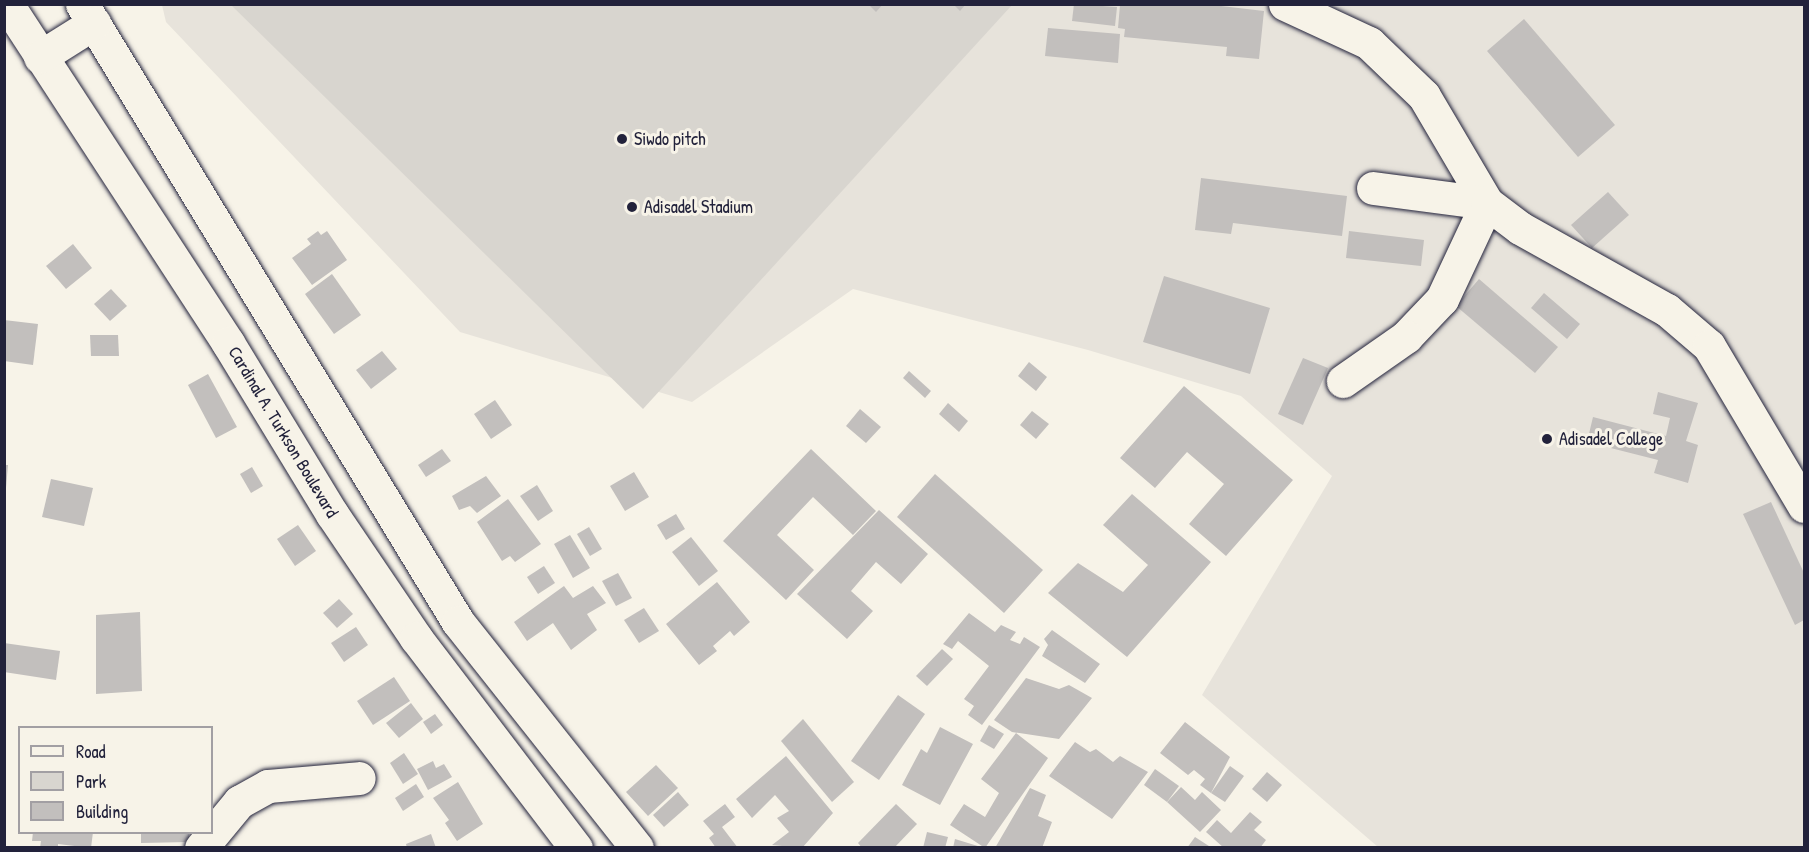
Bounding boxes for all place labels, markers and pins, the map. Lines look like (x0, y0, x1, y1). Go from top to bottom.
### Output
place label: Siwdo pitch (634, 128, 706, 150)
marker: Siwdo pitch (615, 132, 629, 146)
place label: Adisadel Stadium (644, 196, 753, 218)
marker: Adisadel Stadium (625, 200, 639, 214)
place label: Adisadel College (1559, 428, 1663, 450)
marker: Adisadel College (1540, 432, 1554, 446)

